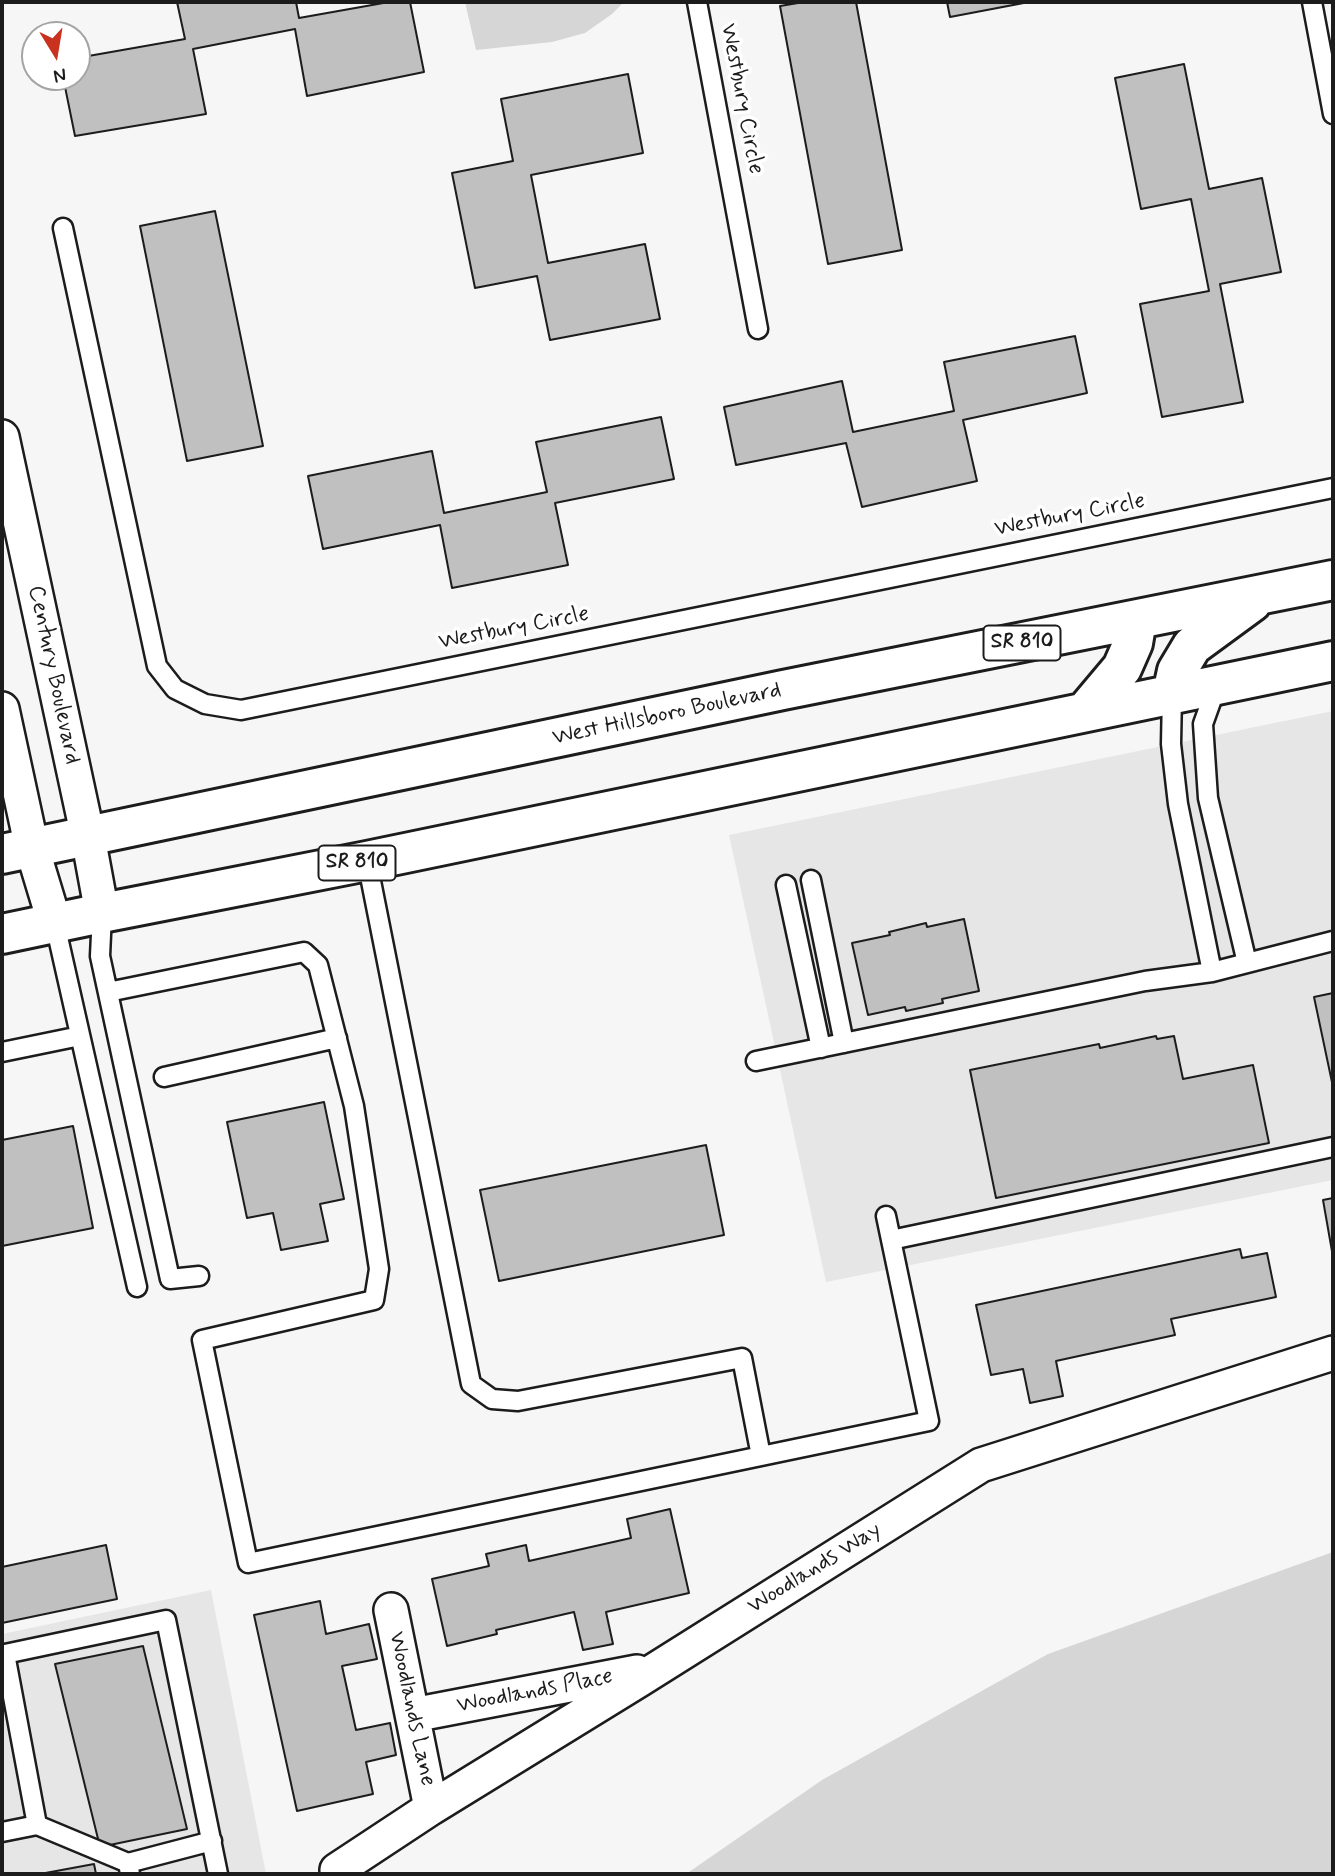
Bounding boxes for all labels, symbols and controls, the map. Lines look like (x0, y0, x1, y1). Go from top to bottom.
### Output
north arrow (21, 21, 91, 91)
street label: Westbury Circle (713, 21, 769, 177)
text: N (51, 62, 68, 89)
street label: Westbury Circle (992, 488, 1148, 544)
street label: Century Boulevard (21, 583, 85, 767)
street label: Westbury Circle (436, 601, 592, 657)
road number: SR 810 (984, 626, 1060, 660)
street label: West Hillsboro Boulevard (550, 677, 784, 753)
road number: SR 810 (318, 846, 396, 880)
street label: Woodlands Way (743, 1517, 887, 1621)
street label: Woodlands Lane (381, 1629, 441, 1789)
street label: Woodlands Place (455, 1663, 615, 1721)

